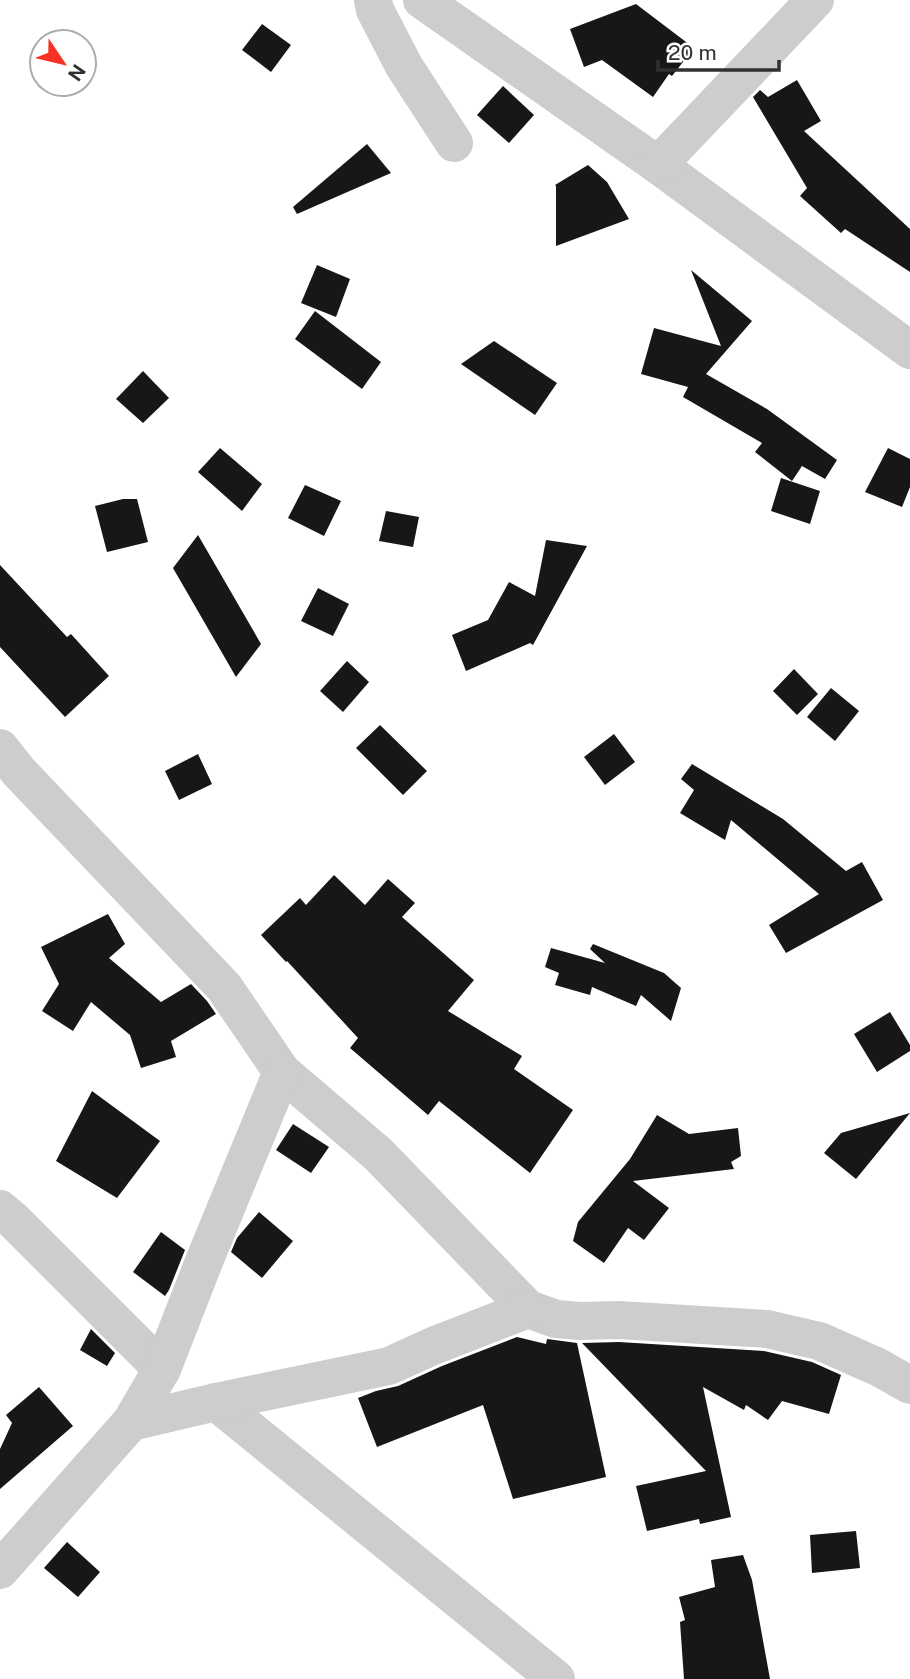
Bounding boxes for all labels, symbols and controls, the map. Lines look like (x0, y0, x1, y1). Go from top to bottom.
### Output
north arrow (28, 28, 98, 98)
scale bar (658, 28, 779, 72)
text: 20 m (668, 40, 717, 65)
text: N (64, 60, 90, 85)

